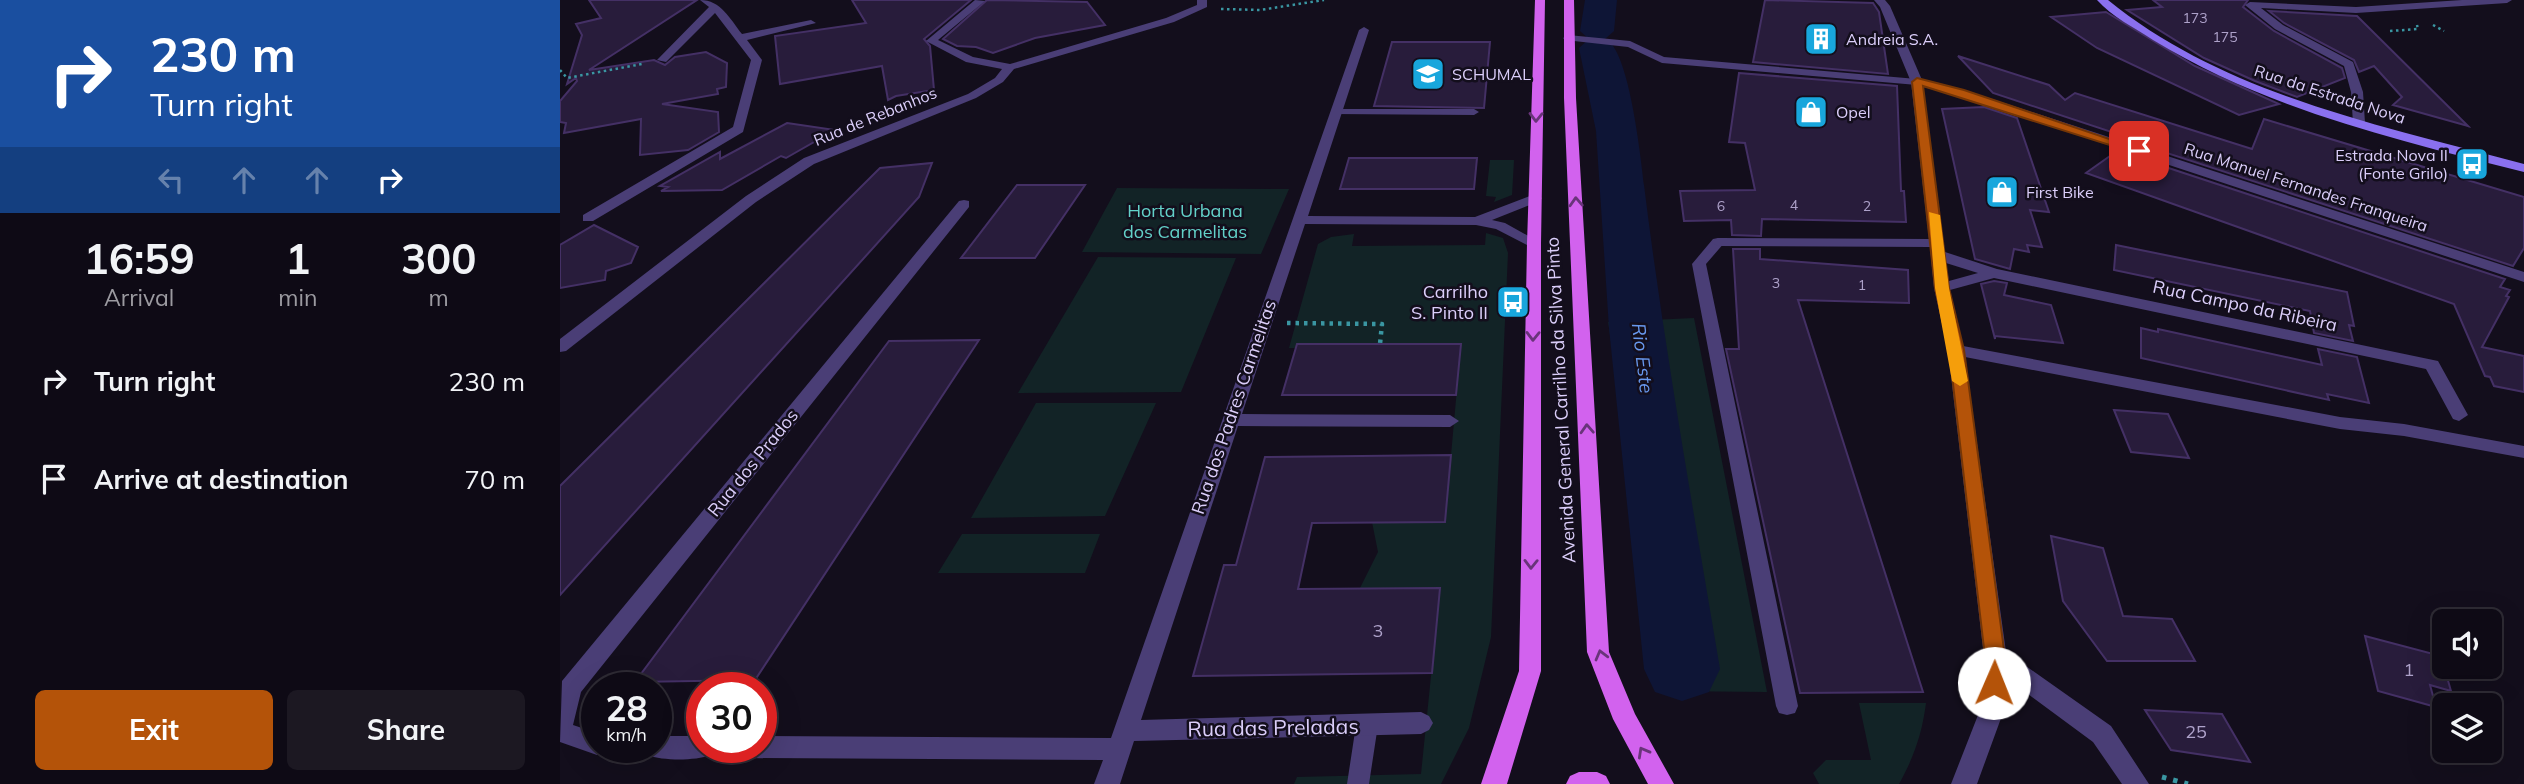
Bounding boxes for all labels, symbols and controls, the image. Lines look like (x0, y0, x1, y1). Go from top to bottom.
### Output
house number: 173 (2182, 9, 2208, 27)
building icon: Andreia S.A. (1802, 20, 1840, 58)
text: 230 m (150, 23, 296, 84)
icon: right (35, 28, 126, 119)
house number: 175 (2212, 28, 2238, 46)
place label: Andreia S.A. (1846, 29, 1938, 49)
school or university icon: SCHUMAL (1409, 55, 1447, 93)
street label: Rua da Estrada Nova (2252, 60, 2408, 128)
place label: SCHUMAL (1452, 64, 1531, 84)
street label: Rua de Rebanhos (810, 82, 940, 150)
text: Turn right (150, 84, 293, 124)
shop icon: Opel (1792, 93, 1830, 131)
place label: Opel (1836, 102, 1870, 122)
one-way arrow (1529, 112, 1544, 123)
pin (2109, 121, 2169, 181)
icon: arrive (2120, 132, 2158, 170)
street label: Rua Manuel Fernandes Franqueira (2182, 138, 2430, 236)
place label: Estrada Nova II (Fonte Grilo) (2335, 145, 2448, 183)
bus stop icon: Estrada Nova II (Fonte Grilo) (2453, 145, 2491, 183)
icon: left (152, 161, 190, 199)
icon: ahead (225, 161, 263, 199)
icon: ahead (298, 161, 336, 199)
icon: right (371, 161, 409, 199)
shop icon: First Bike (1983, 173, 2021, 211)
place label: First Bike (2026, 182, 2094, 202)
one-way arrow (1568, 196, 1583, 207)
house number: 4 (1790, 196, 1799, 214)
house number: 6 (1717, 197, 1725, 215)
house number: 2 (1863, 197, 1871, 215)
park label: Horta Urbana dos Carmelitas (1123, 199, 1247, 243)
text: 16:59 (84, 232, 195, 285)
text: 1 (285, 232, 310, 285)
text: 300 (401, 232, 476, 285)
street label: Avenida General Carrilho da Silva Pinto (1540, 236, 1581, 564)
house number: 3 (1772, 274, 1780, 292)
street label: Rua Campo da Ribeira (2151, 275, 2339, 336)
house number: 1 (1858, 276, 1866, 294)
place label: Carrilho S. Pinto II (1411, 280, 1488, 324)
text: Arrival (104, 283, 174, 312)
text: min (278, 283, 317, 312)
text: m (429, 283, 449, 312)
bus stop icon: Carrilho S. Pinto II (1494, 283, 1532, 321)
street label: Rua dos Padres Carmelitas (1186, 297, 1281, 517)
water label: Rio Este (1627, 321, 1659, 395)
one-way arrow (1525, 331, 1541, 342)
icon: right (35, 362, 73, 400)
text: Turn right (94, 365, 215, 398)
text: 230 m (449, 365, 525, 398)
street label: Rua dos Prados (702, 404, 803, 521)
one-way arrow (1580, 423, 1595, 434)
icon: arrive (35, 460, 73, 498)
text: Arrive at destination (94, 463, 349, 496)
text: 70 m (464, 463, 525, 496)
one-way arrow (1523, 558, 1538, 569)
map controls (2432, 609, 2502, 763)
button: sound (2432, 609, 2502, 679)
house number: 3 (1373, 619, 1383, 642)
position arrow (1957, 646, 2031, 720)
one-way arrow (1595, 650, 1609, 662)
house number: 1 (2404, 658, 2414, 681)
speed limit sign: 30 (686, 672, 777, 763)
text: 28 (605, 686, 648, 730)
button: Exit (35, 690, 273, 770)
button: Share (287, 690, 525, 770)
button: layers (2432, 693, 2502, 763)
street label: Rua das Preladas (1187, 713, 1359, 741)
house number: 25 (2185, 720, 2207, 743)
text: km/h (606, 723, 647, 746)
one-way arrow (1638, 746, 1651, 759)

